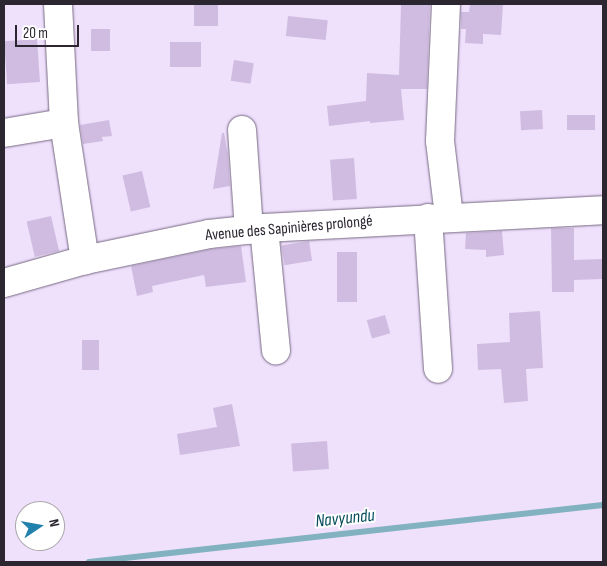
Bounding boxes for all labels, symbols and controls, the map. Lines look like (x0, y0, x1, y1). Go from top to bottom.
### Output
scale bar (18, 15, 81, 47)
text: 20 m (23, 24, 48, 43)
street label: Avenue des Sapinières prolongé (205, 212, 373, 246)
north arrow (15, 501, 65, 551)
water label: Navyundu (314, 505, 376, 533)
text: N (45, 518, 63, 528)

